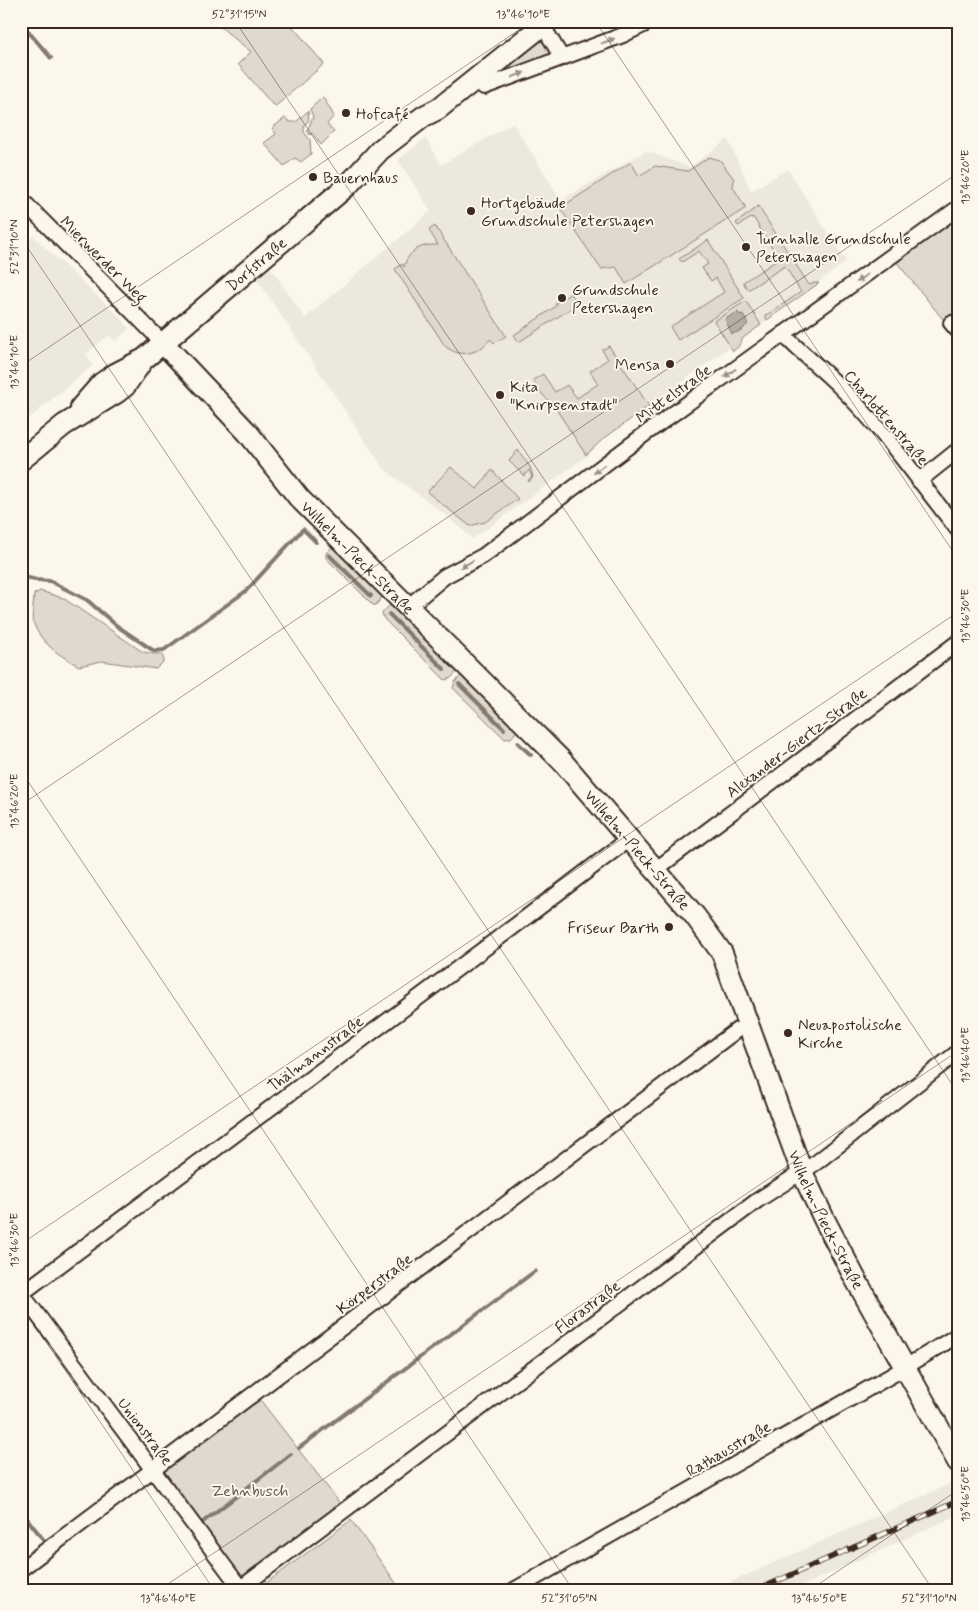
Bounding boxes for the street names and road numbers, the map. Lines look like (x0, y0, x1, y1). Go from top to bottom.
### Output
street label: Mierwerder Weg (54, 212, 151, 309)
street label: Dorfstraße (222, 233, 292, 297)
street label: Mittelstraße (632, 360, 716, 429)
street label: Charlottenstraße (839, 366, 933, 470)
street label: Wilhelm-Pieck-Straße (296, 497, 418, 620)
street label: Alexander-Giertz-Straße (722, 683, 872, 803)
street label: Wilhelm-Pieck-Straße (579, 786, 695, 915)
street label: Thälmannstraße (264, 1011, 368, 1097)
street label: Wilhelm-Pieck-Straße (783, 1148, 868, 1294)
street label: Körperstraße (333, 1249, 417, 1320)
street label: Florastraße (551, 1276, 625, 1339)
street label: Unionstraße (112, 1394, 177, 1470)
street label: Rathausstraße (682, 1416, 775, 1482)

